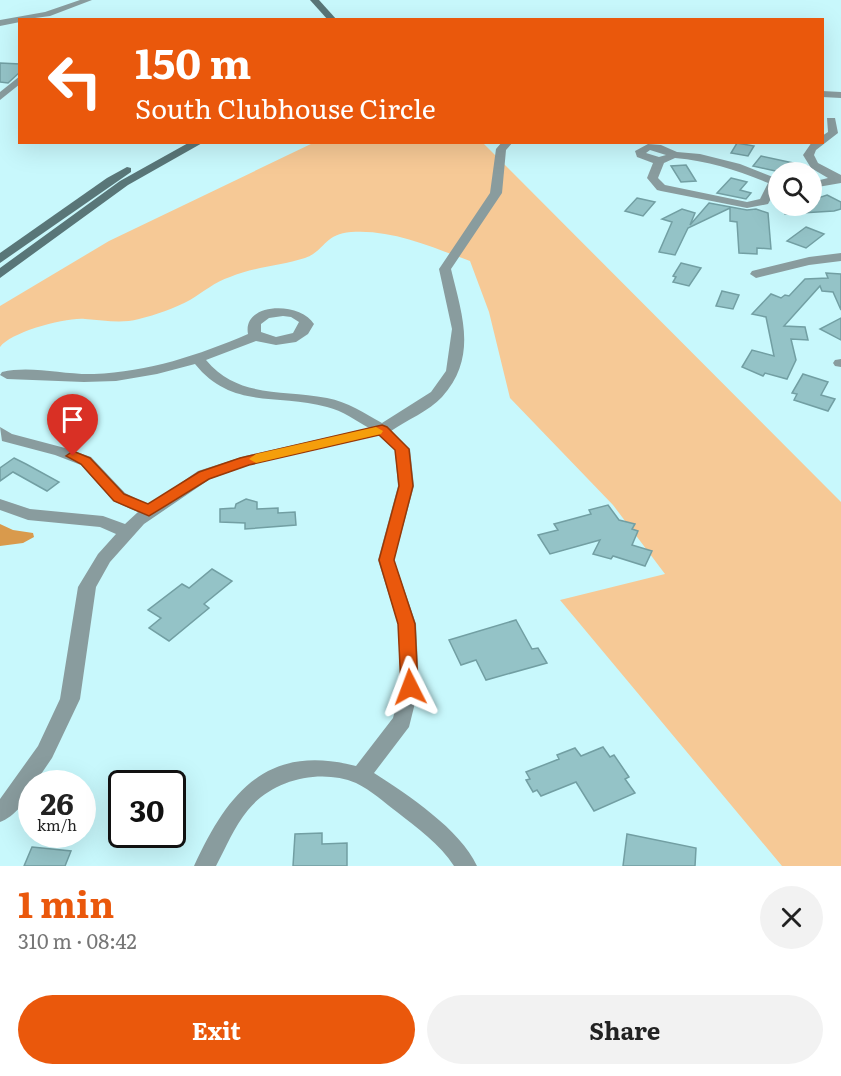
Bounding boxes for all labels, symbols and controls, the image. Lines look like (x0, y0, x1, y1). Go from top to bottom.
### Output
text: 150 m (135, 30, 251, 92)
icon: left (36, 42, 114, 120)
text: South Clubhouse Circle (135, 87, 436, 127)
map controls (768, 162, 822, 216)
button: search (768, 162, 822, 216)
pin (47, 394, 98, 456)
icon: arrive (56, 403, 89, 436)
position arrow (378, 655, 442, 719)
speed limit sign: 30 (108, 770, 186, 848)
text: 26 (40, 780, 74, 824)
text: km/h (37, 813, 77, 836)
text: 1 min (18, 876, 114, 929)
button: close (760, 886, 823, 949)
text: 310 m · 08:42 (18, 925, 137, 955)
button: Exit (18, 995, 415, 1064)
button: Share (427, 995, 823, 1064)

